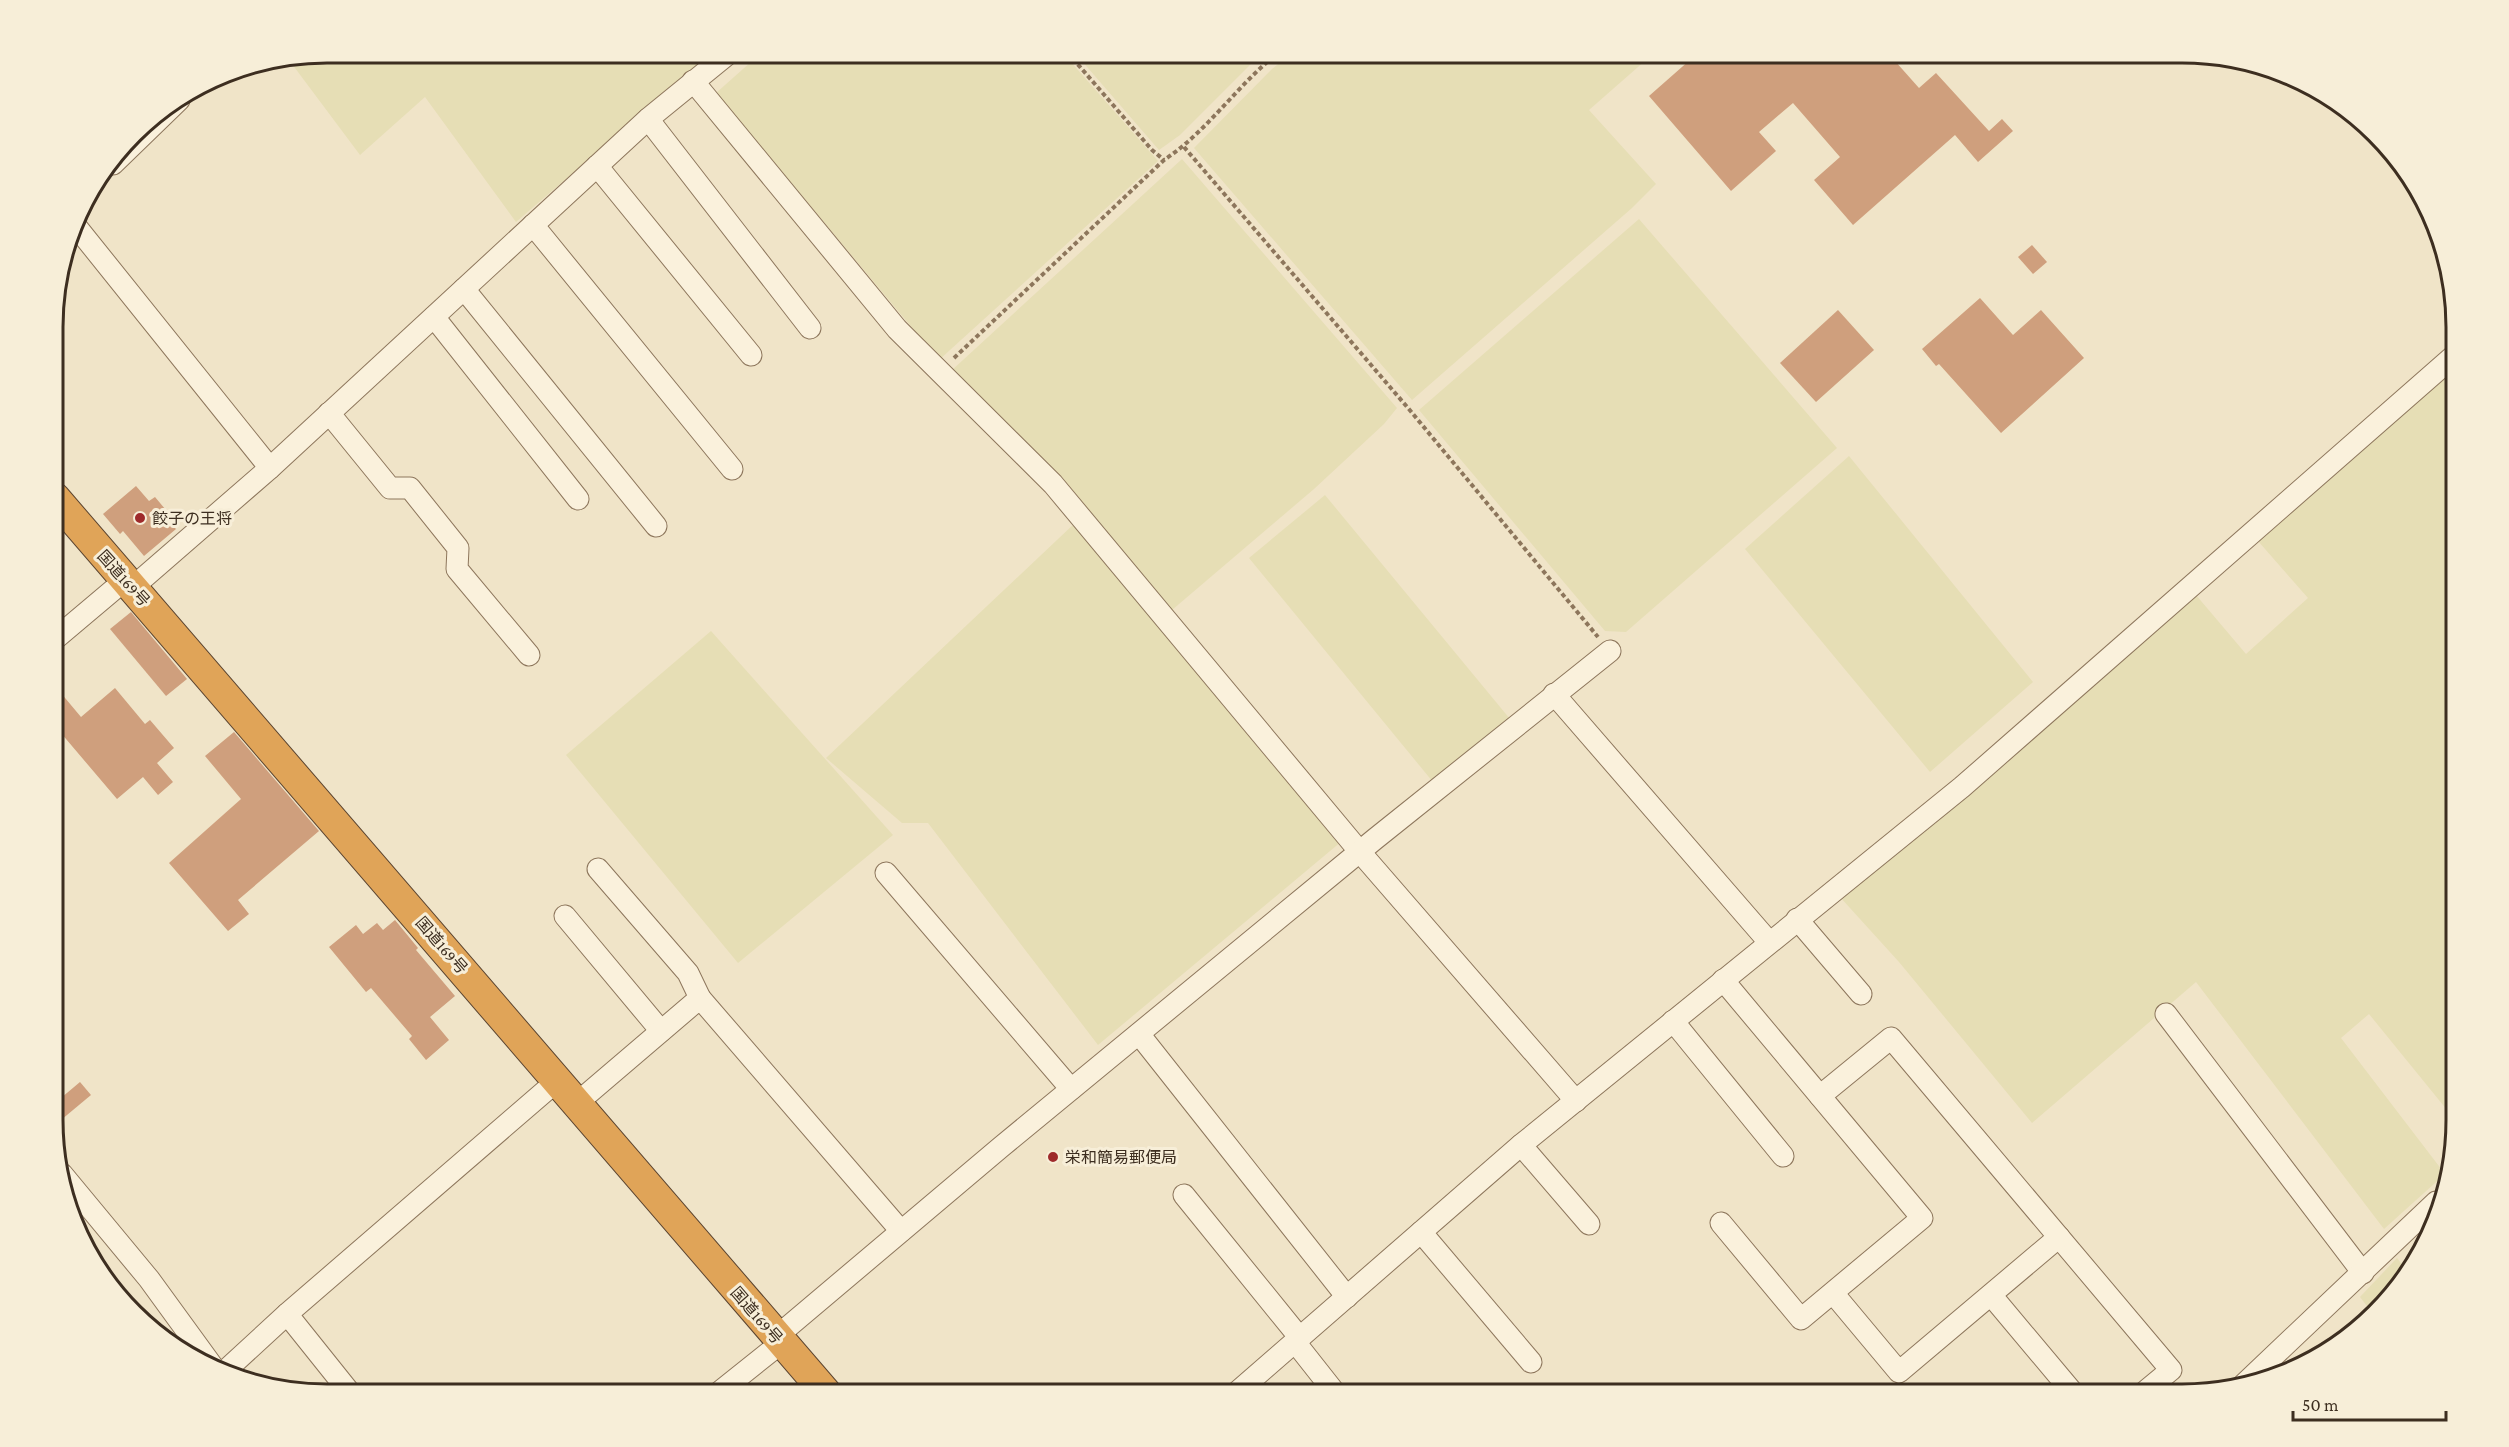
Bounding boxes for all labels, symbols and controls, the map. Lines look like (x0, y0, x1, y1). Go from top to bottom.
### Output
place label: 餃子の王将 (152, 510, 232, 527)
marker: 餃子の王将 (133, 511, 147, 525)
street label: 国道169号 (94, 547, 153, 610)
street label: 国道169号 (413, 914, 471, 977)
place label: 栄和簡易郵便局 (1065, 1149, 1177, 1166)
marker: 栄和簡易郵便局 (1046, 1150, 1060, 1164)
street label: 国道169号 (728, 1284, 786, 1347)
scale bar (2293, 1384, 2446, 1422)
text: 50 m (2302, 1395, 2339, 1415)

